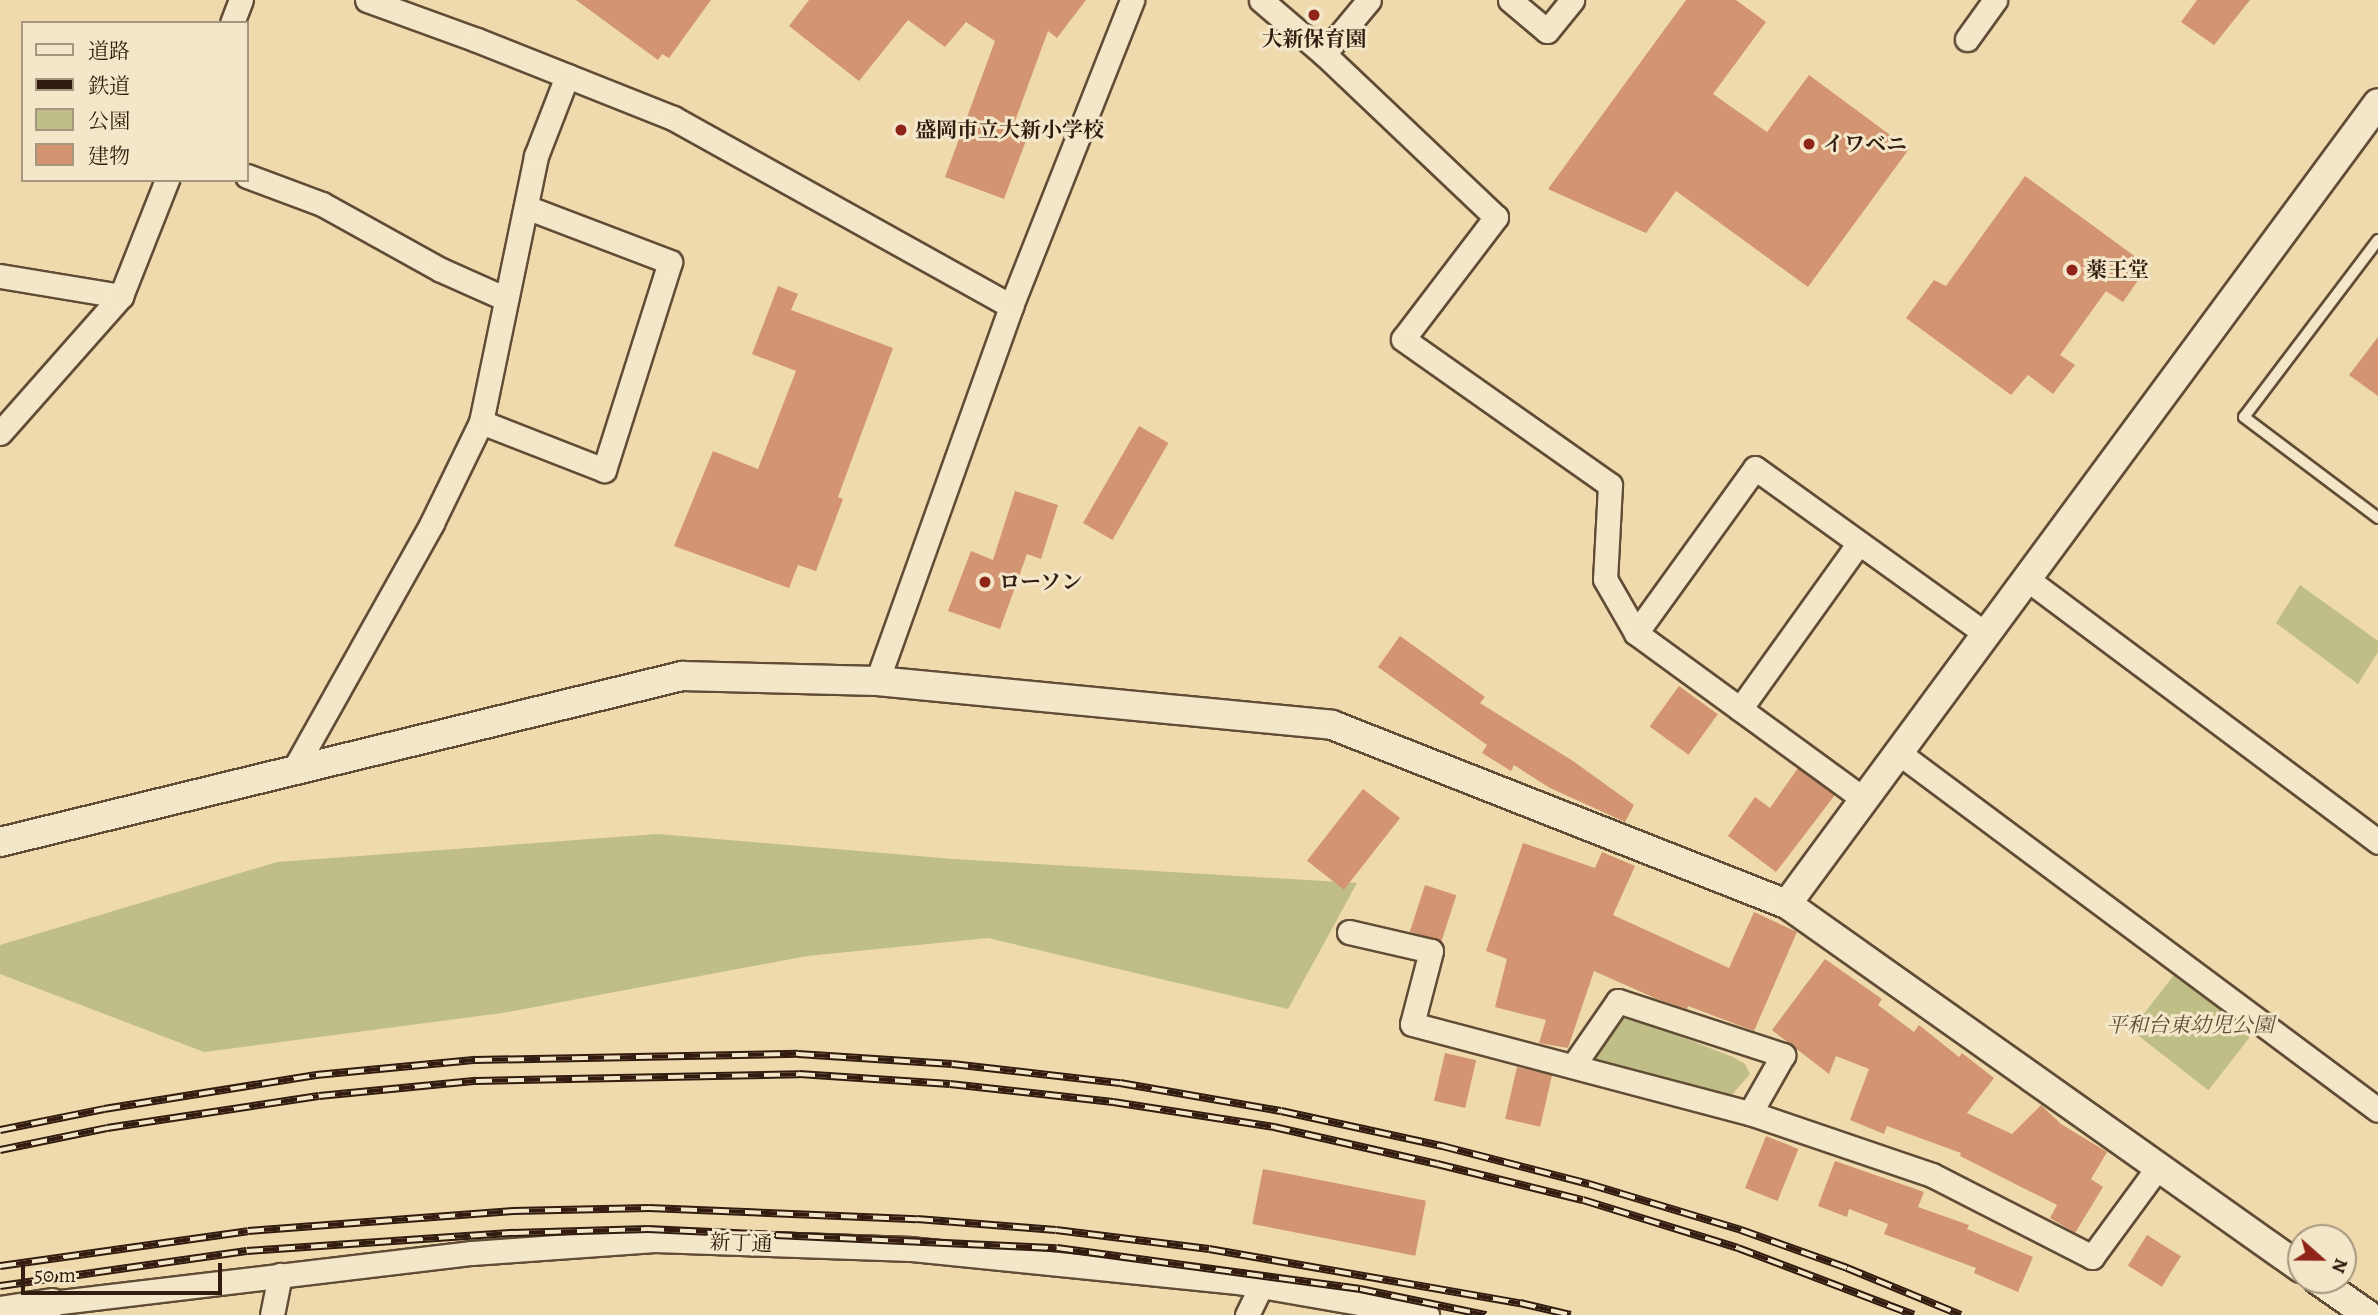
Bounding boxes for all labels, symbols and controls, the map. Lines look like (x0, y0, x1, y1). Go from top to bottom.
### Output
marker: 大新保育園 (1306, 7, 1322, 23)
legend (21, 21, 248, 182)
place label: 大新保育園 (1262, 26, 1366, 52)
text: 道路 (88, 37, 130, 65)
text: 鉄道 (88, 72, 130, 100)
text: 公園 (88, 107, 130, 135)
place label: 盛岡市立大新小学校 (915, 117, 1104, 143)
marker: 盛岡市立大新小学校 (893, 122, 909, 138)
place label: イワベニ (1823, 131, 1907, 157)
marker: イワベニ (1801, 136, 1817, 152)
text: 建物 (88, 142, 130, 170)
place label: 薬王堂 (2086, 257, 2149, 283)
marker: 薬王堂 (2064, 262, 2080, 278)
place label: ローソン (999, 569, 1083, 595)
marker: ローソン (977, 574, 993, 590)
park label: 平和台東幼児公園 (2106, 1012, 2274, 1038)
north arrow (2287, 1224, 2357, 1294)
street label: 新丁通 (709, 1229, 773, 1257)
scale bar (24, 1248, 226, 1292)
text: N (2325, 1255, 2354, 1277)
text: 50 m (34, 1261, 76, 1289)

